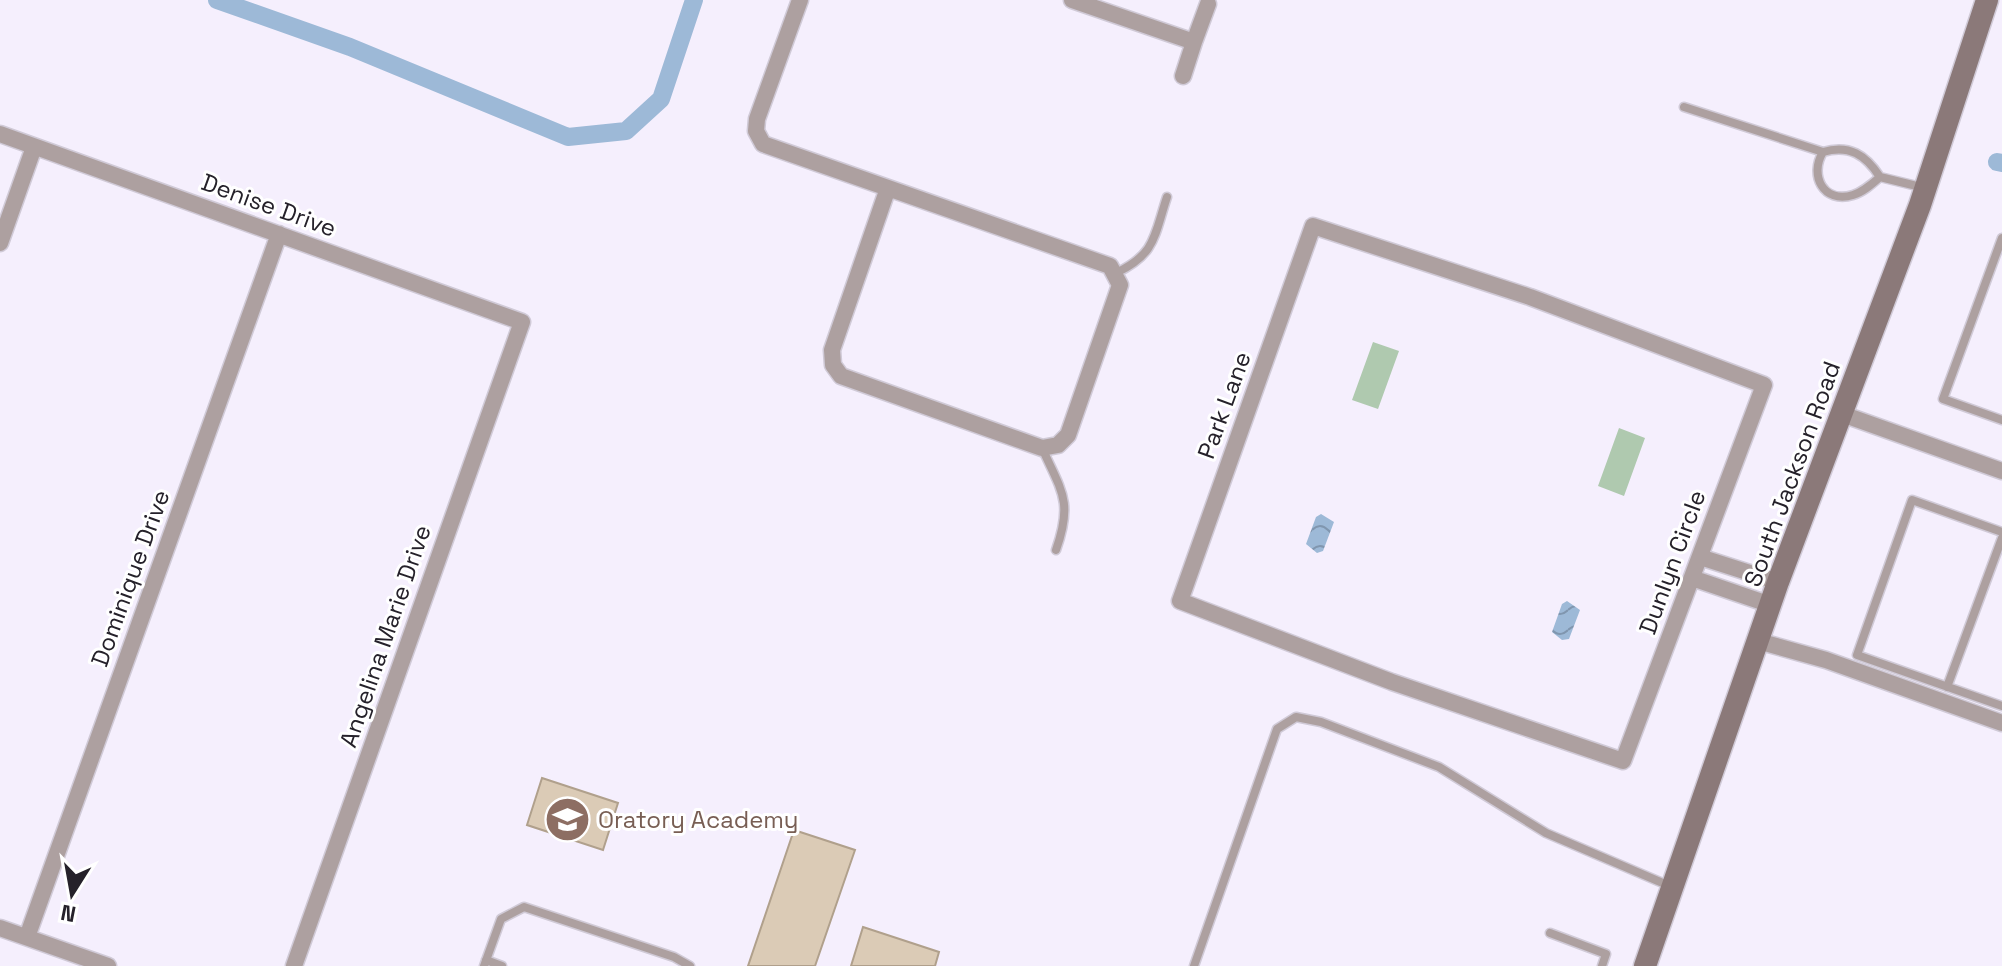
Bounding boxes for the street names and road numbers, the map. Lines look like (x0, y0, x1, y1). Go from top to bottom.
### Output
street label: Denise Drive (197, 166, 341, 244)
street label: Park Lane (1190, 347, 1258, 463)
street label: South Jackson Road (1737, 357, 1847, 591)
street label: Dominique Drive (84, 485, 176, 671)
street label: Dunlyn Circle (1632, 486, 1712, 638)
street label: Angelina Marie Drive (332, 521, 438, 751)

